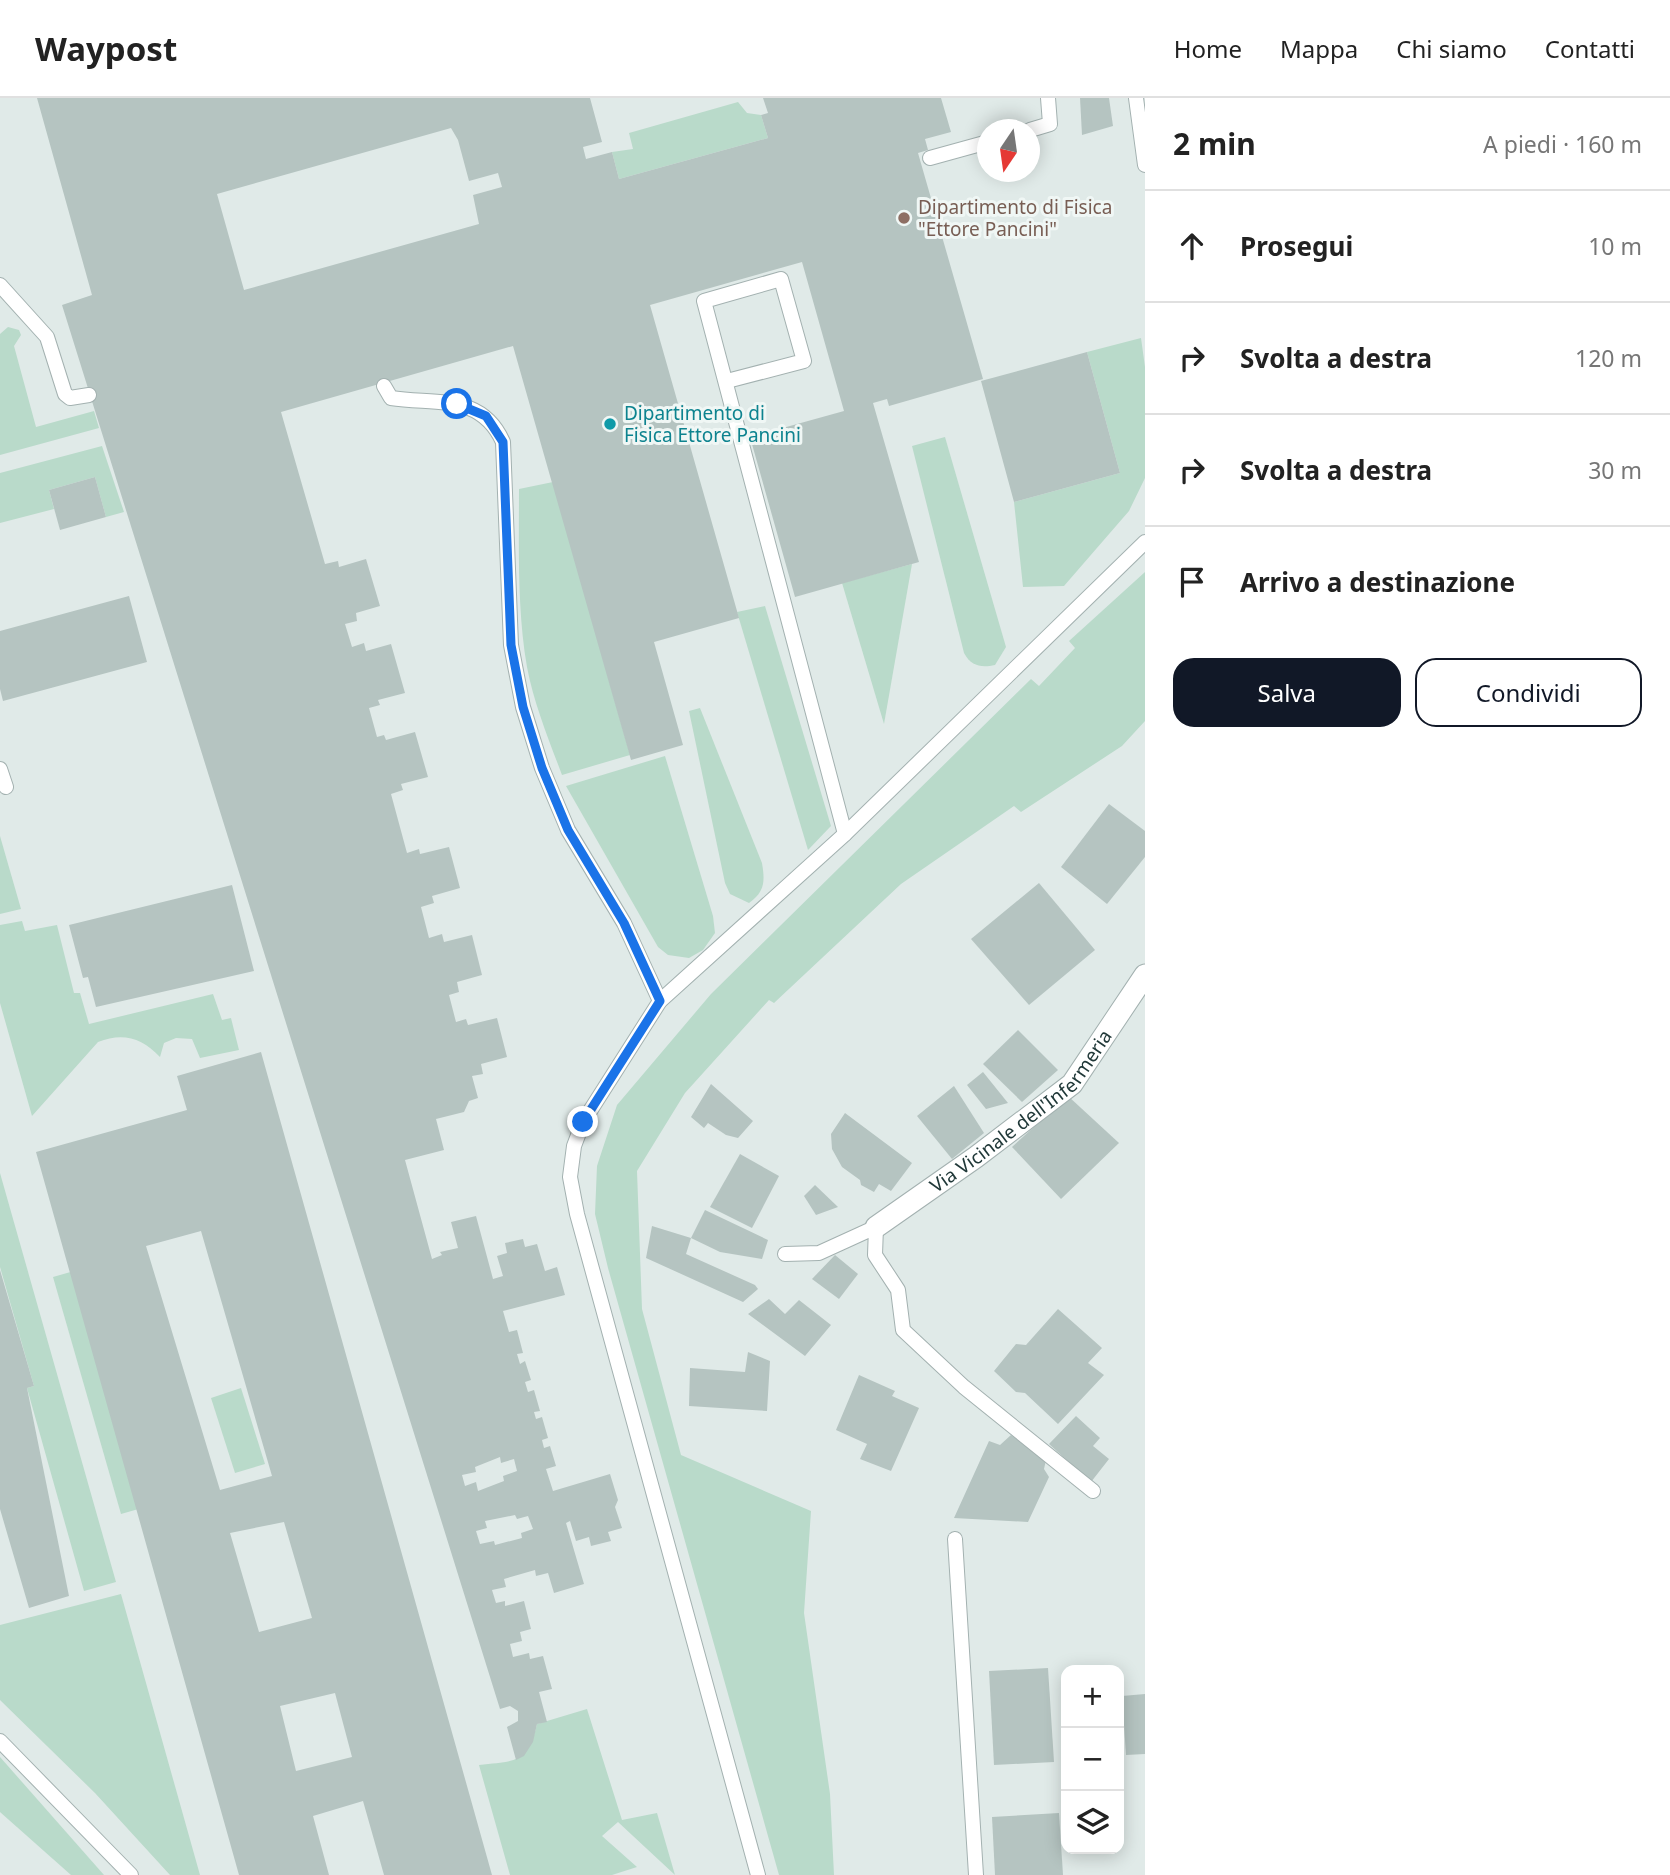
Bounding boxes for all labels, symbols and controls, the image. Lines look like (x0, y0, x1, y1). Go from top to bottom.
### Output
text: Waypost (35, 26, 177, 71)
text: Home (1174, 32, 1242, 65)
text: Mappa (1280, 32, 1358, 65)
text: Chi siamo (1396, 32, 1507, 65)
text: Contatti (1545, 32, 1635, 65)
north arrow (977, 119, 1040, 182)
text: 2 min (1173, 123, 1256, 164)
text: A piedi · 160 m (1483, 128, 1642, 160)
place label: Dipartimento di Fisica "Ettore Pancini" (918, 194, 1112, 242)
marker: Dipartimento di Fisica "Ettore Pancini" (896, 210, 912, 226)
icon: ahead (1173, 227, 1211, 265)
text: Prosegui (1240, 228, 1353, 264)
text: 10 m (1588, 230, 1642, 262)
icon: right (1173, 339, 1211, 377)
text: Svolta a destra (1240, 340, 1432, 376)
text: 120 m (1575, 342, 1642, 374)
route start (441, 388, 472, 419)
place label: Dipartimento di Fisica Ettore Pancini (624, 400, 801, 448)
marker: Dipartimento di Fisica Ettore Pancini (602, 416, 618, 432)
icon: right (1173, 451, 1211, 489)
text: Svolta a destra (1240, 452, 1432, 488)
text: 30 m (1588, 454, 1642, 486)
icon: arrive (1173, 563, 1211, 601)
text: Arrivo a destinazione (1240, 564, 1515, 600)
button: Salva (1173, 658, 1401, 727)
button: Condividi (1415, 658, 1642, 727)
street label: Via Vicinale dell'Infermeria (925, 1025, 1118, 1198)
route end (567, 1106, 598, 1137)
map controls (1061, 1665, 1124, 1854)
button: + (1061, 1665, 1124, 1728)
button: − (1061, 1728, 1124, 1791)
button: layers (1061, 1791, 1124, 1854)

